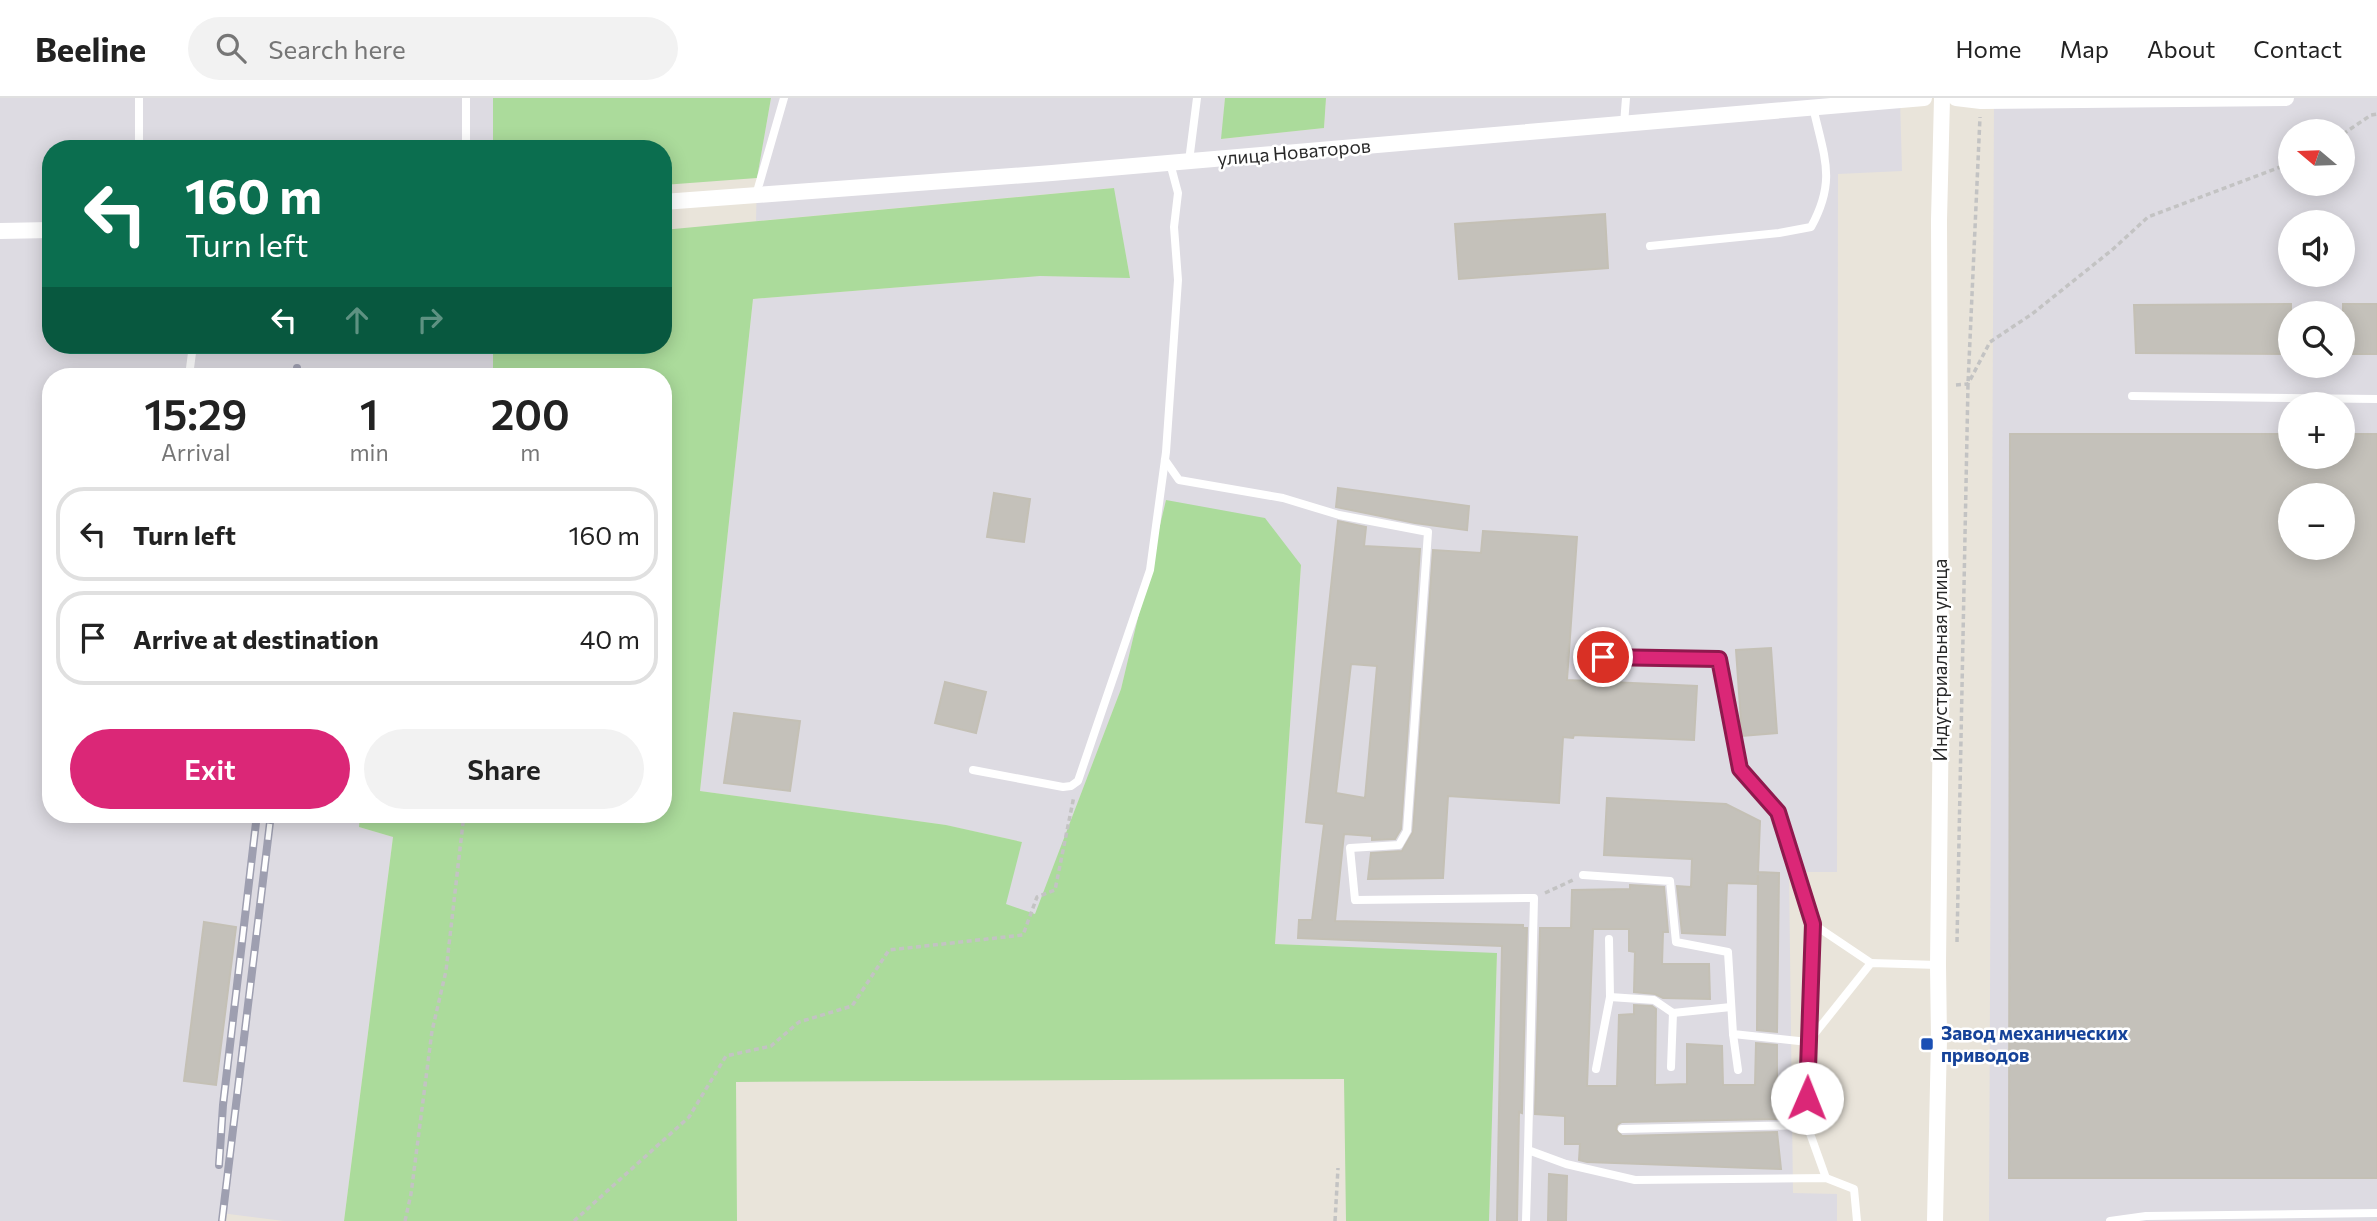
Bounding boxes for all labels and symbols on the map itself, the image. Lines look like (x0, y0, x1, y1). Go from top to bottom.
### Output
north arrow (2278, 119, 2356, 196)
street label: улица Новаторов (1216, 133, 1372, 170)
street label: Индустриальная улица (1928, 559, 1951, 761)
pin (1573, 627, 1633, 687)
place label: Завод механических приводов (1941, 1021, 2128, 1066)
marker: Завод механических приводов (1919, 1036, 1935, 1052)
position arrow (1770, 1061, 1844, 1135)

